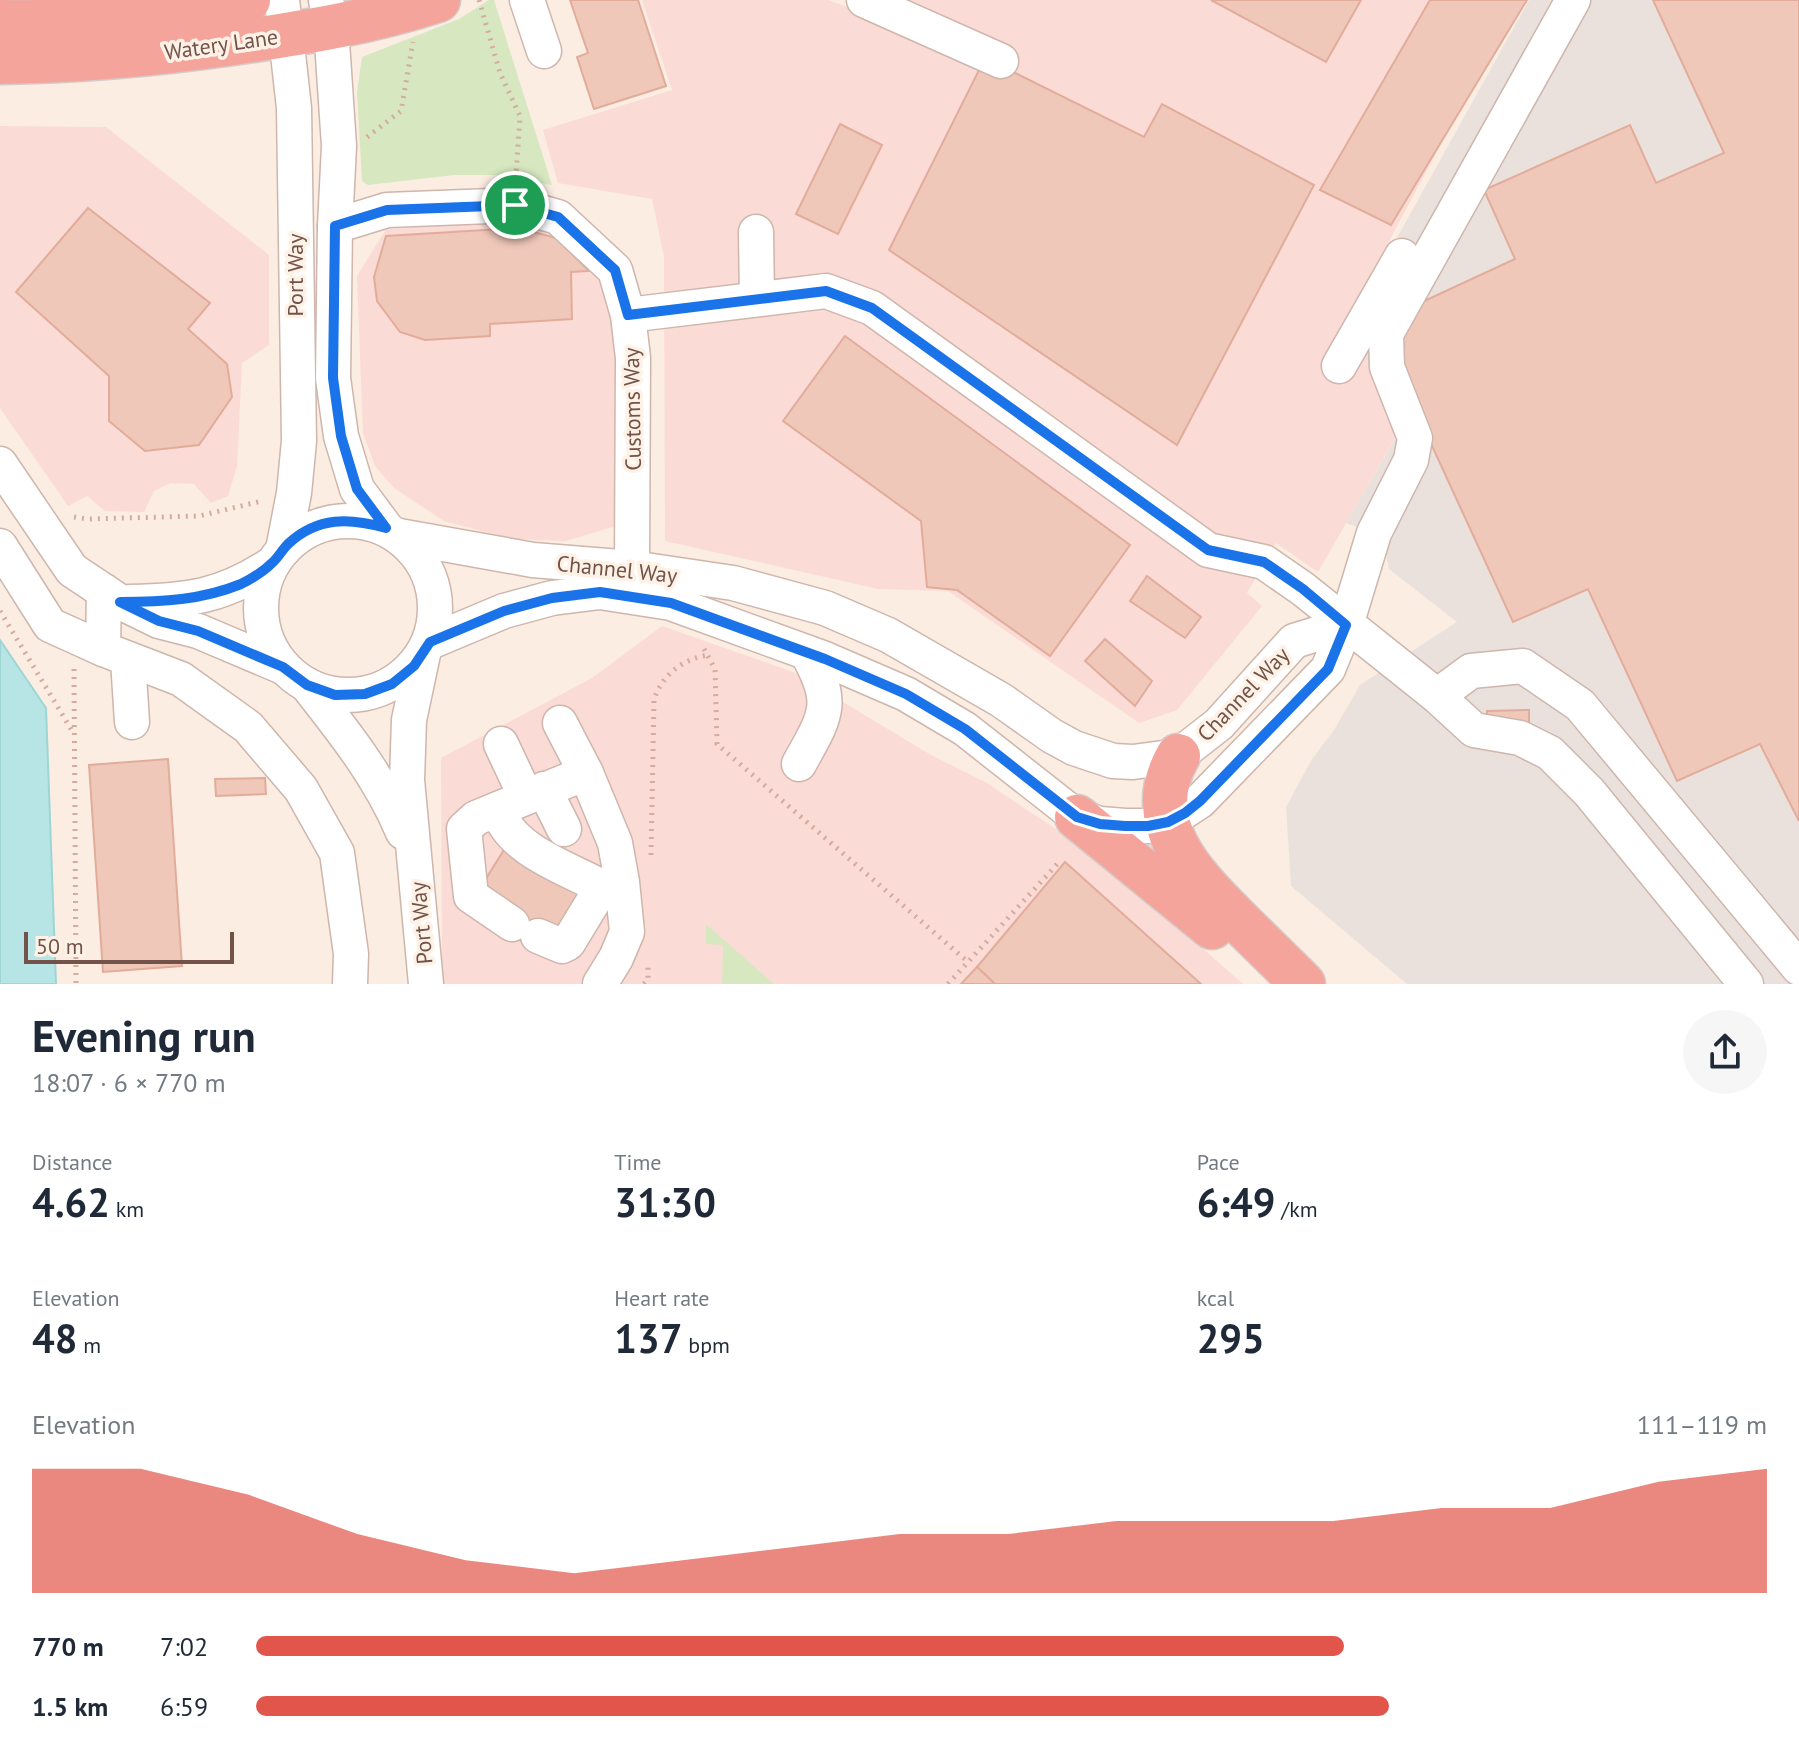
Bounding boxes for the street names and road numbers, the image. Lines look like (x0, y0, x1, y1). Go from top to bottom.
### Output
street label: Watery Lane (162, 22, 280, 66)
street label: Port Way (281, 233, 309, 316)
street label: Customs Way (617, 346, 647, 471)
street label: Channel Way (555, 549, 679, 589)
street label: Channel Way (1191, 640, 1296, 747)
street label: Port Way (403, 880, 439, 965)

